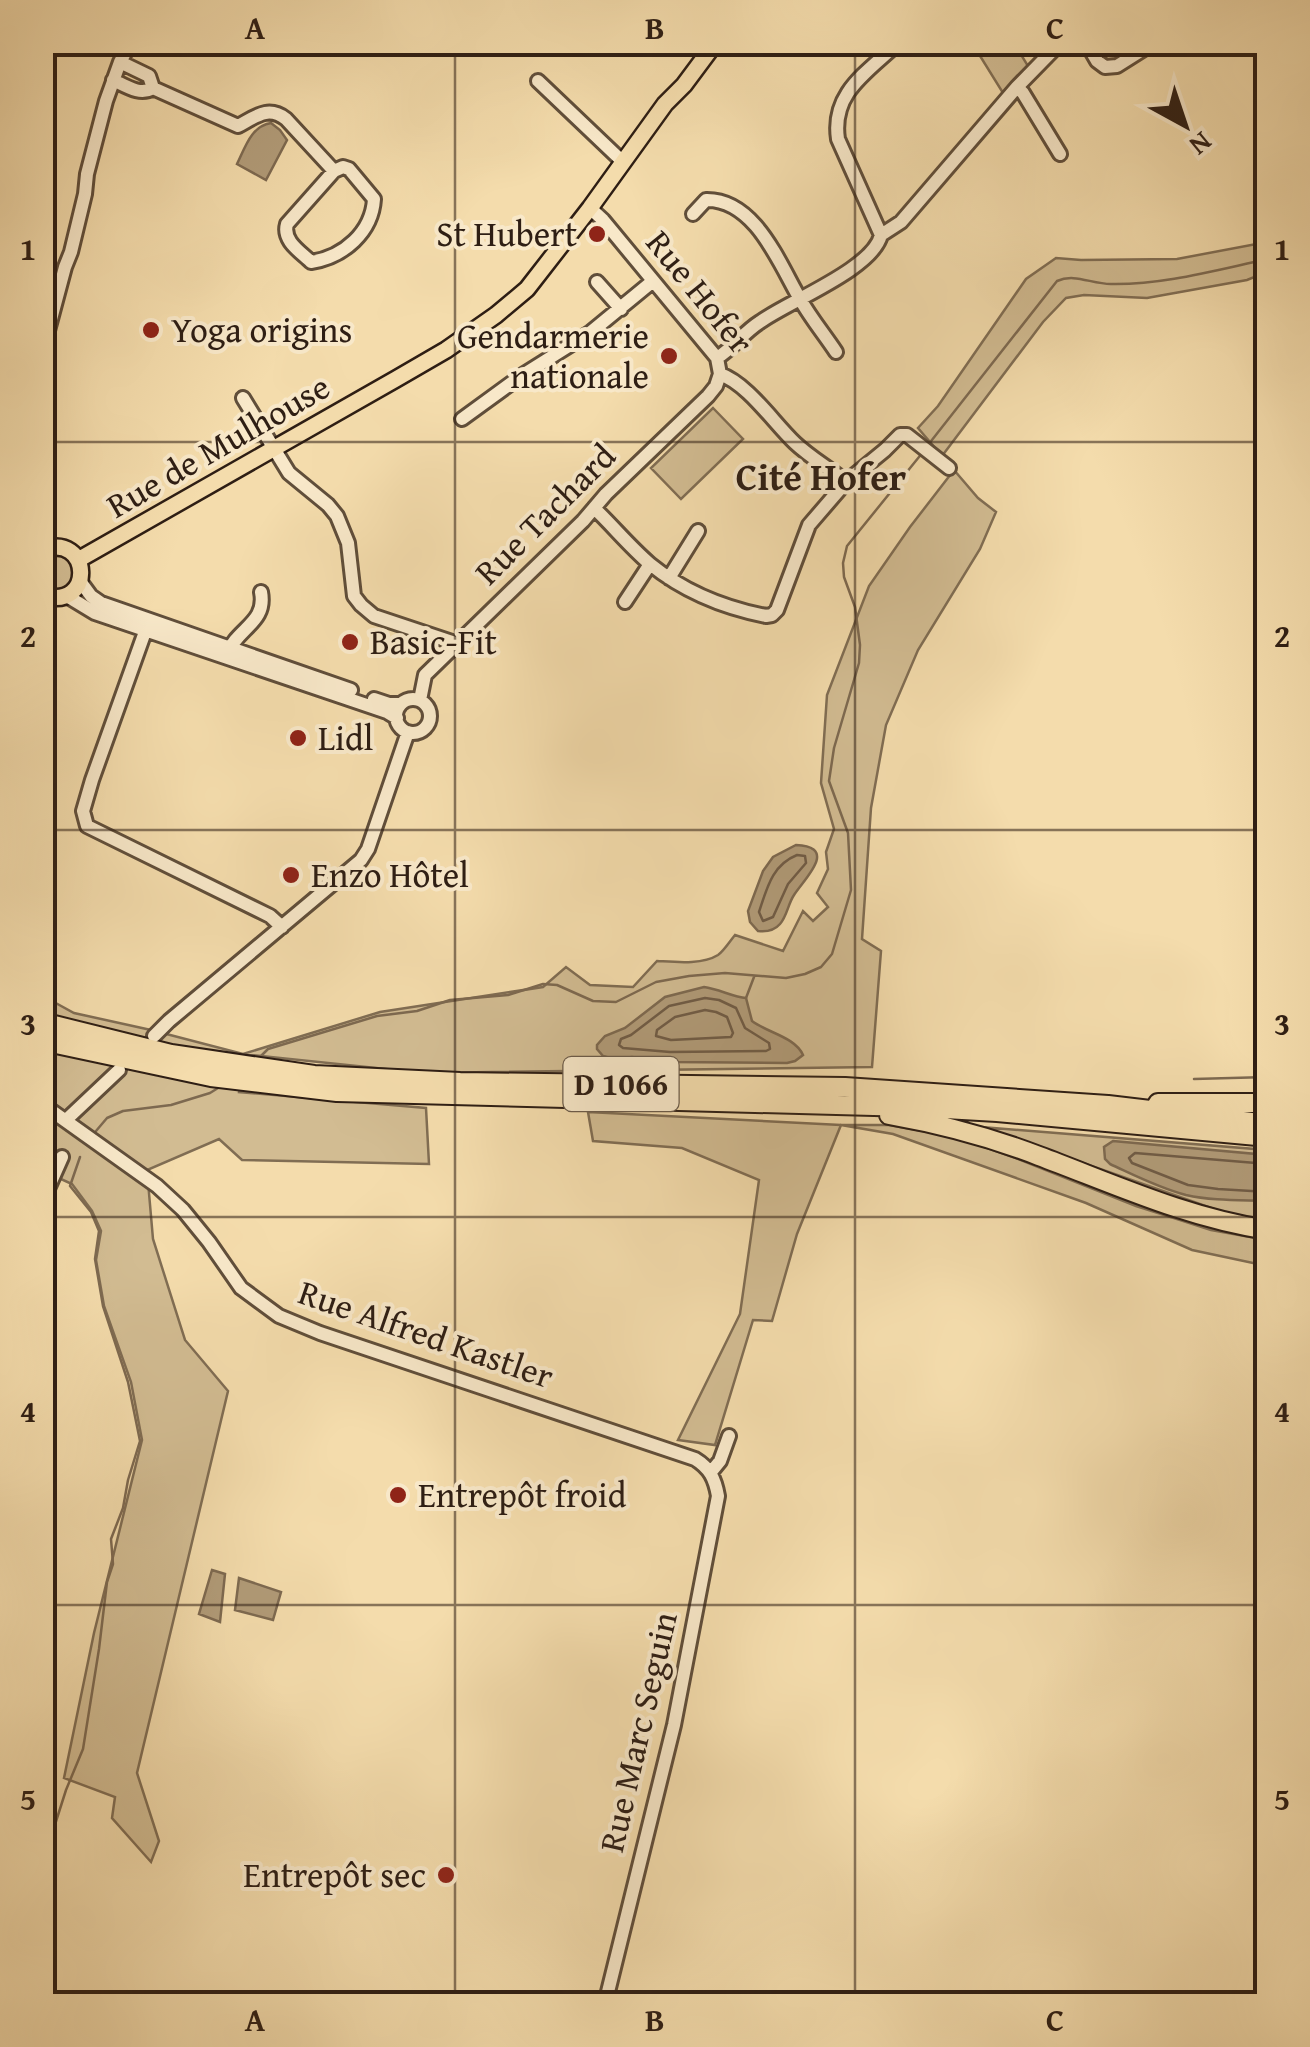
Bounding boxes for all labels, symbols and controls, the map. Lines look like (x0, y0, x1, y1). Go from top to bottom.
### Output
text: A (245, 4, 266, 51)
text: B (645, 4, 665, 51)
text: C (1046, 4, 1064, 51)
north arrow (1135, 75, 1235, 175)
text: N (1181, 123, 1222, 166)
place label: St Hubert (436, 208, 577, 259)
street label: Rue Hofer (635, 219, 766, 365)
marker: St Hubert (586, 223, 608, 245)
text: 1 (20, 225, 36, 272)
text: 1 (1274, 225, 1290, 272)
place label: Yoga origins (171, 304, 352, 355)
place label: Gendarmerie nationale (457, 310, 649, 401)
marker: Yoga origins (140, 319, 162, 341)
marker: Gendarmerie nationale (658, 345, 680, 367)
street label: Rue de Mulhouse (97, 361, 339, 530)
street label: Rue Tachard (462, 431, 627, 596)
district label: Cité Hofer (736, 448, 907, 504)
text: 2 (20, 612, 36, 659)
text: 2 (1274, 612, 1290, 659)
place label: Basic-Fit (370, 616, 497, 667)
marker: Basic-Fit (339, 631, 361, 653)
place label: Lidl (318, 712, 374, 763)
marker: Lidl (287, 727, 309, 749)
place label: Enzo Hôtel (311, 849, 469, 900)
marker: Enzo Hôtel (280, 864, 302, 886)
text: 3 (20, 1000, 36, 1047)
text: 3 (1274, 1000, 1290, 1047)
road number: D 1066 (564, 1057, 678, 1111)
street label: Rue Alfred Kastler (292, 1266, 560, 1401)
text: 4 (20, 1387, 36, 1434)
text: 4 (1274, 1387, 1290, 1434)
place label: Entrepôt froid (418, 1469, 627, 1520)
marker: Entrepôt froid (387, 1484, 409, 1506)
street label: Rue Marc Seguin (585, 1606, 690, 1857)
text: 5 (20, 1775, 36, 1822)
text: 5 (1274, 1775, 1290, 1822)
place label: Entrepôt sec (243, 1849, 426, 1900)
marker: Entrepôt sec (435, 1864, 457, 1886)
text: A (245, 1996, 266, 2043)
text: B (645, 1996, 665, 2043)
text: C (1046, 1996, 1064, 2043)

